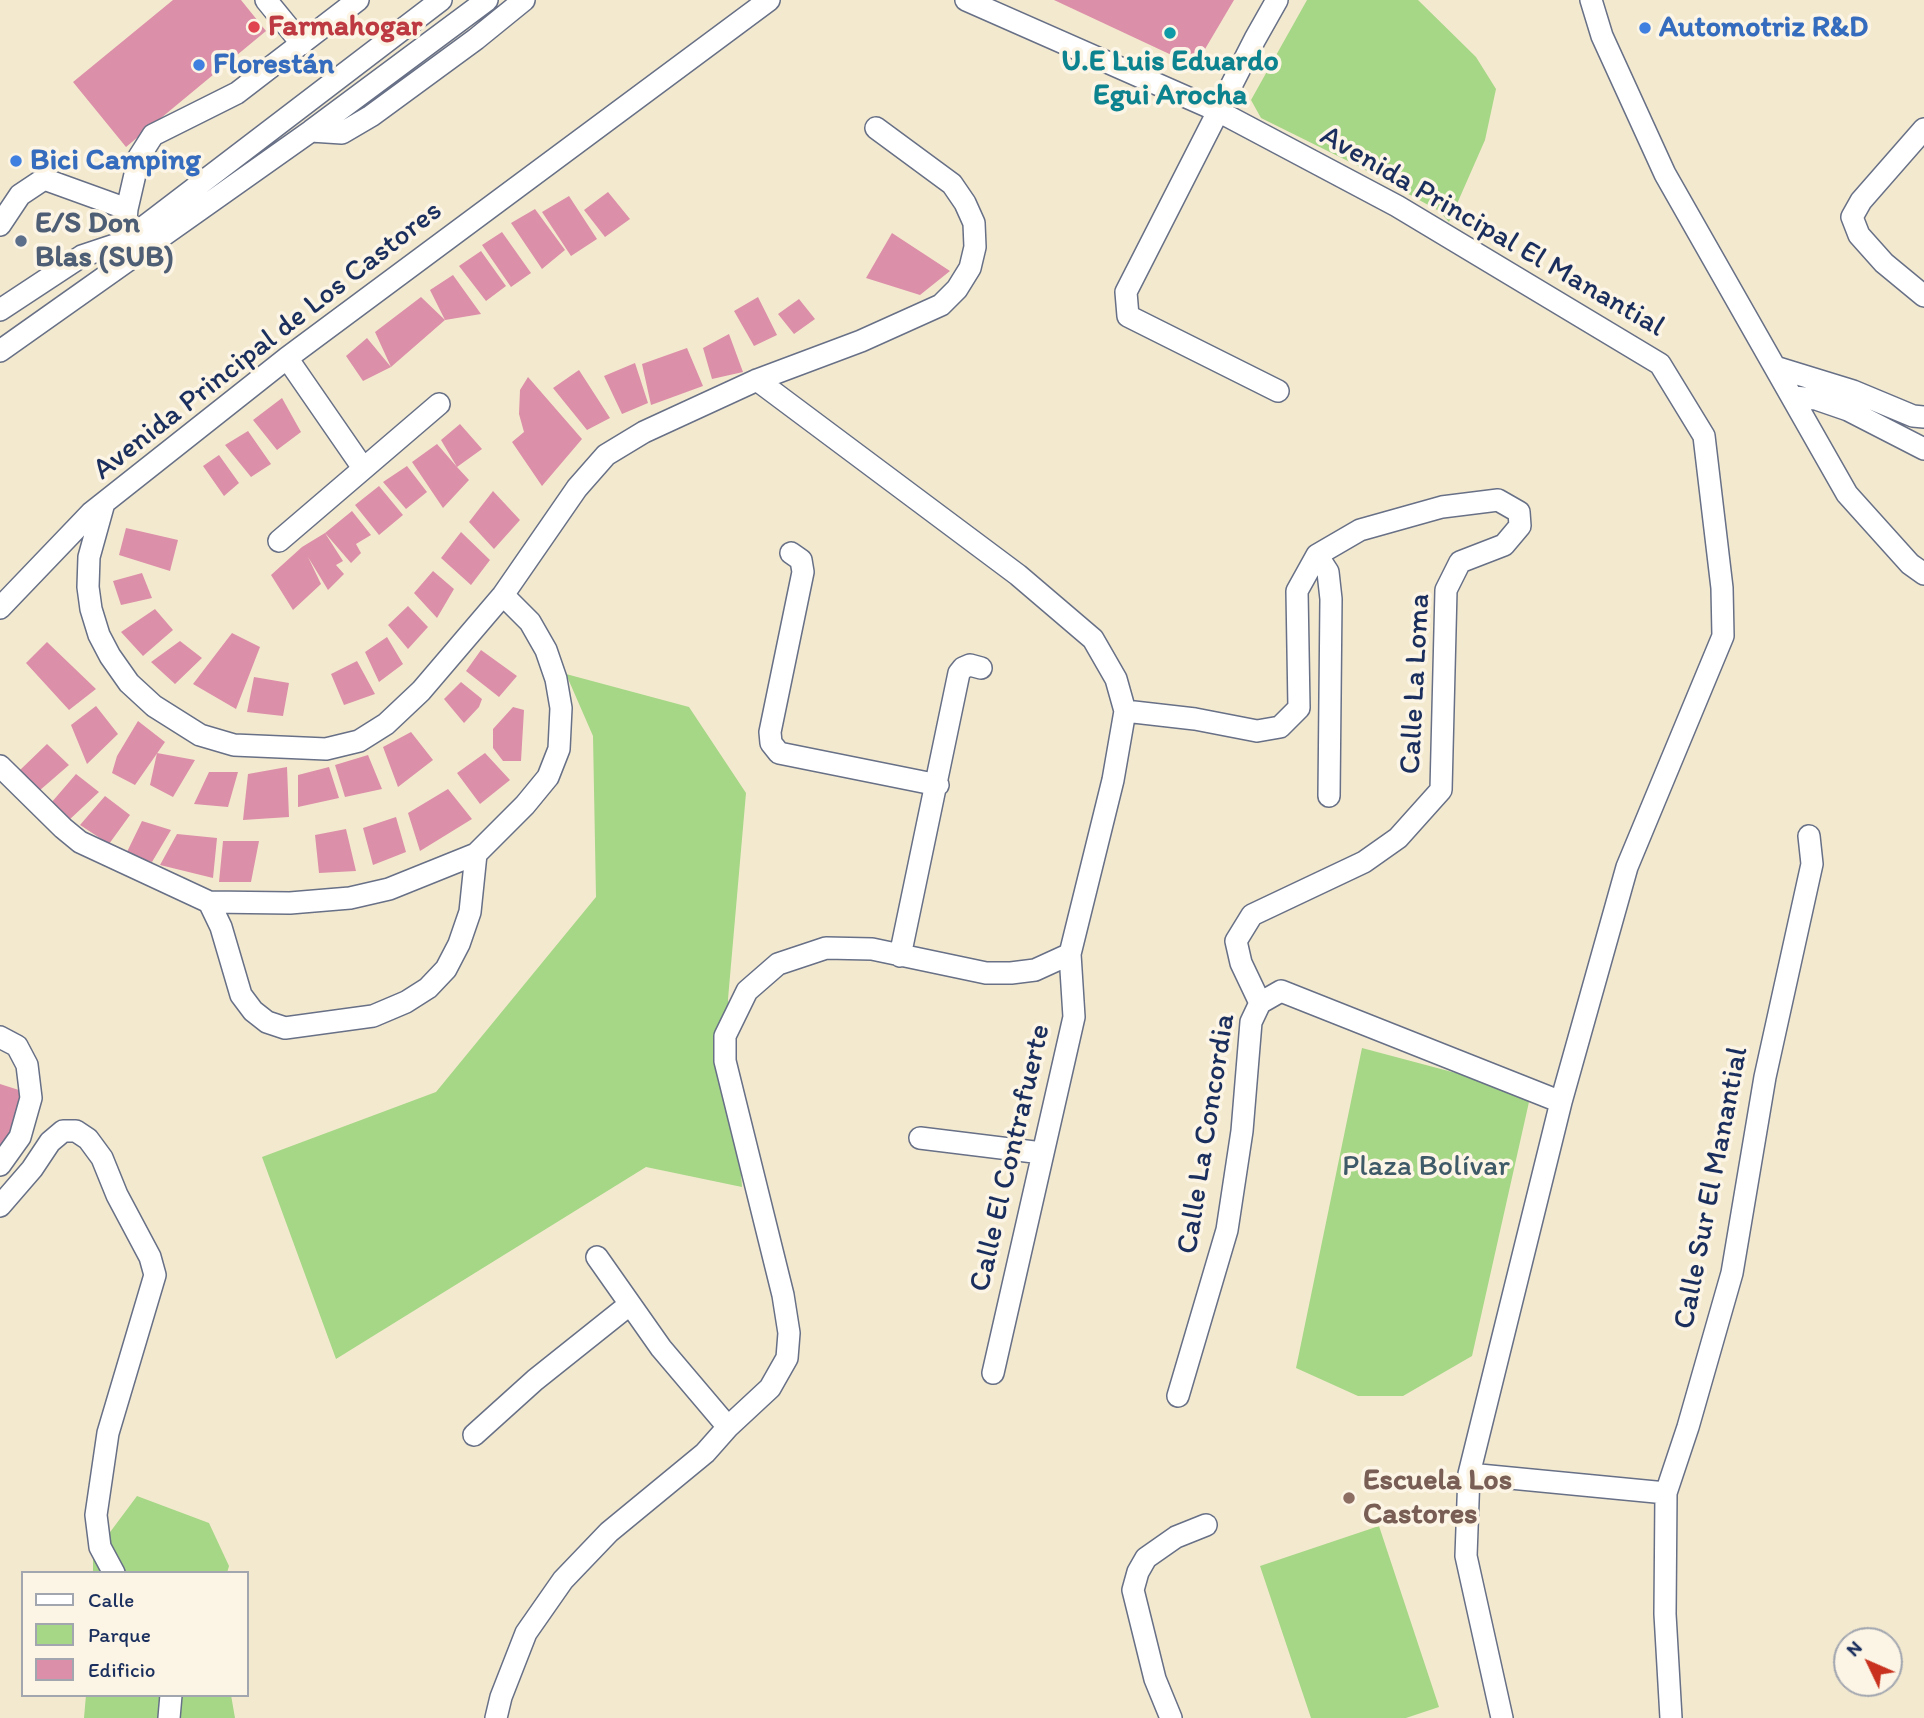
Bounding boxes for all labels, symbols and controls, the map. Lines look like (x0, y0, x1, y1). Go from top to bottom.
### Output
place label: Farmahogar (268, 9, 422, 45)
place label: Automotriz R&D (1659, 10, 1868, 46)
marker: Farmahogar (246, 19, 262, 35)
marker: Automotriz R&D (1637, 20, 1653, 36)
marker: U.E Luis Eduardo Egui Arocha (1162, 25, 1178, 41)
place label: U.E Luis Eduardo Egui Arocha (1061, 44, 1279, 114)
place label: Florestán (213, 47, 334, 83)
marker: Florestán (191, 57, 207, 73)
street label: Avenida Principal El Manantial (1313, 118, 1671, 346)
place label: Bici Camping (30, 143, 201, 179)
marker: Bici Camping (8, 153, 24, 169)
street label: Avenida Principal de Los Castores (86, 194, 450, 488)
place label: E/S Don Blas (SUB) (35, 206, 174, 276)
marker: E/S Don Blas (SUB) (13, 233, 29, 249)
street label: Calle La Loma (1393, 593, 1439, 775)
street label: Calle La Concordia (1170, 1011, 1244, 1257)
street label: Calle El Contrafuerte (963, 1021, 1059, 1295)
street label: Calle Sur El Manantial (1667, 1044, 1757, 1332)
park label: Plaza Bolívar (1342, 1149, 1510, 1185)
place label: Escuela Los Castores (1363, 1463, 1512, 1534)
marker: Escuela Los Castores (1341, 1490, 1357, 1506)
legend (21, 1571, 248, 1697)
text: Calle (88, 1587, 134, 1612)
text: Parque (88, 1622, 151, 1647)
north arrow (1833, 1627, 1903, 1697)
text: N (1841, 1636, 1867, 1661)
text: Edificio (88, 1657, 156, 1682)

